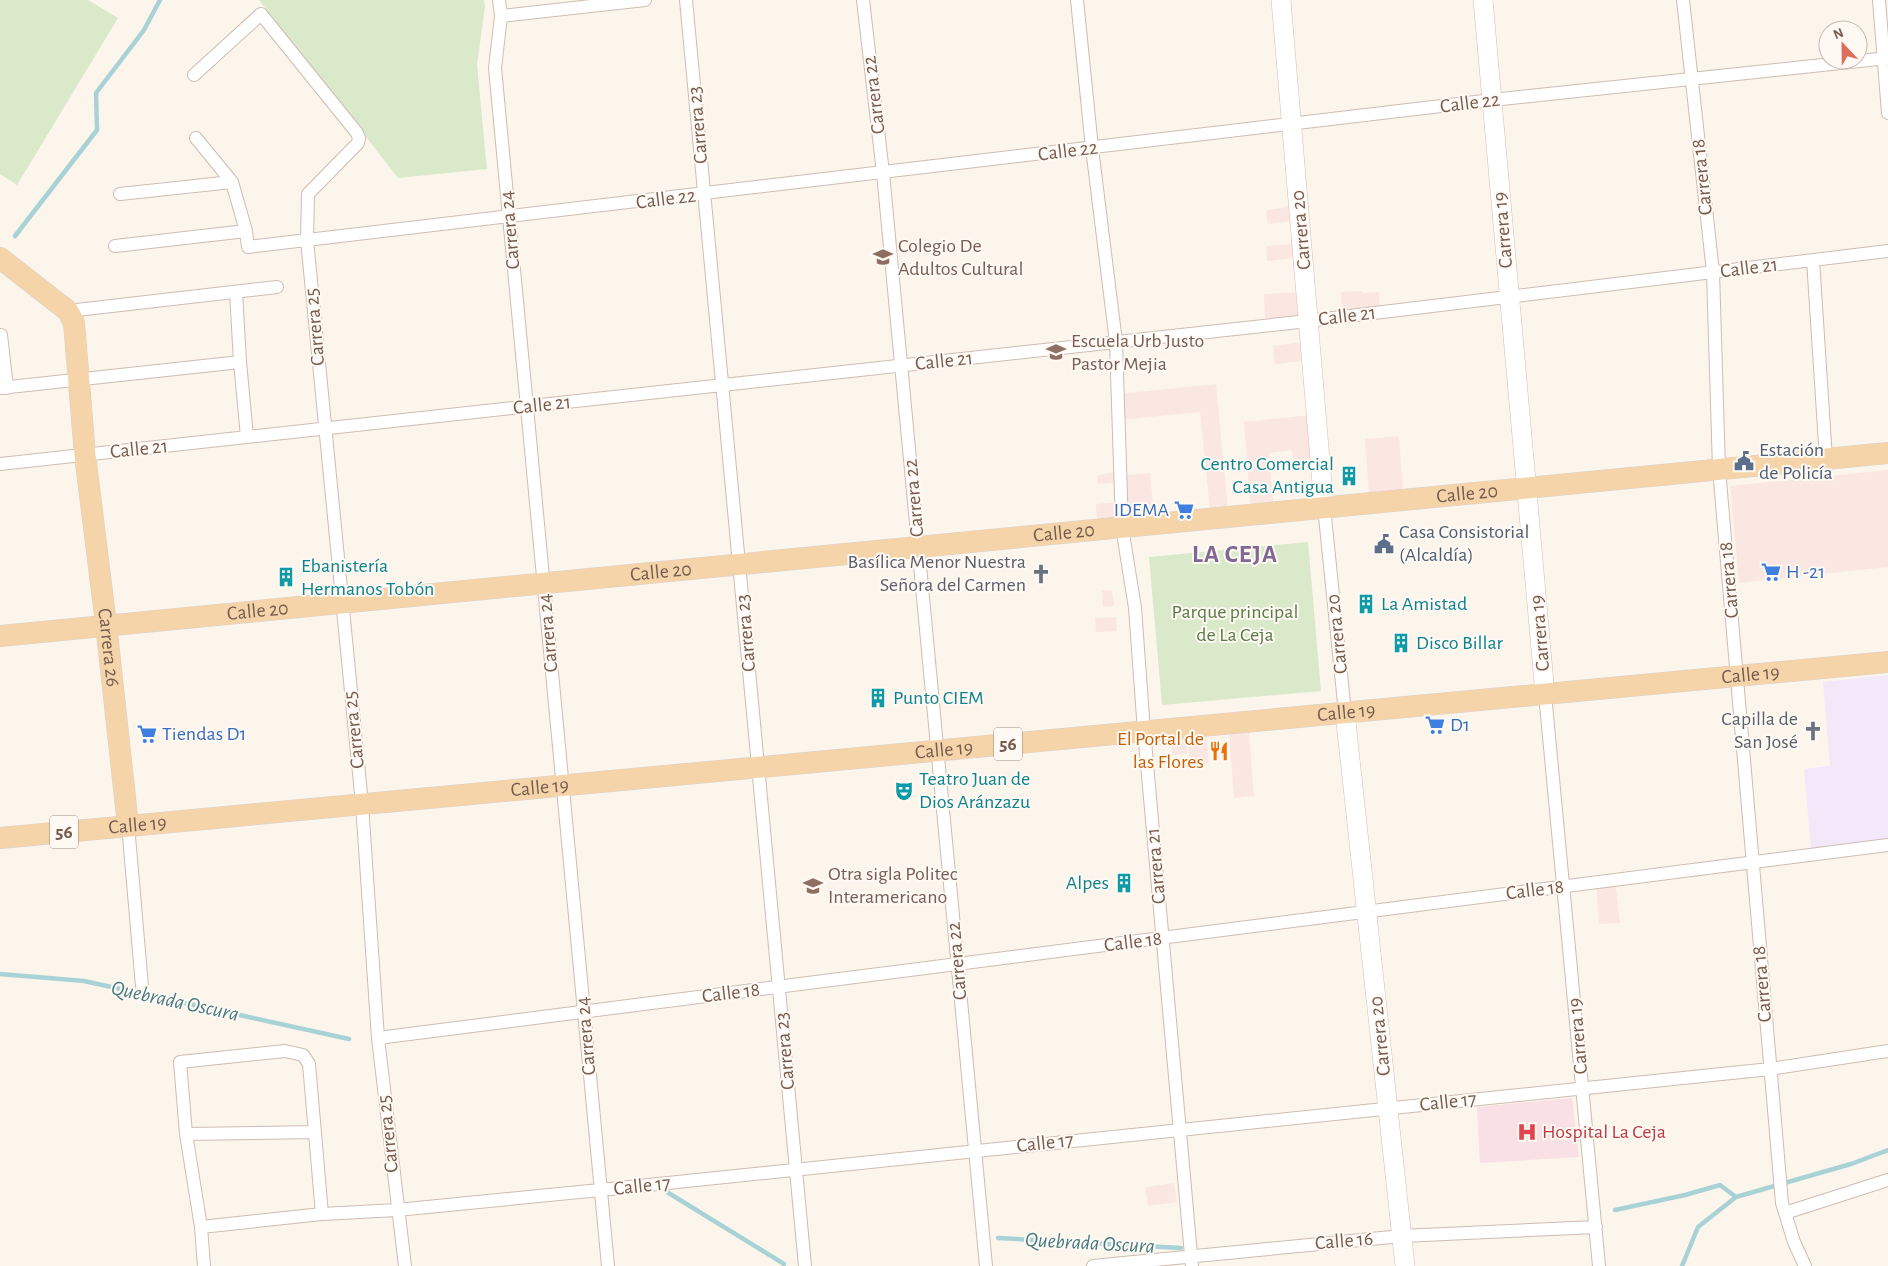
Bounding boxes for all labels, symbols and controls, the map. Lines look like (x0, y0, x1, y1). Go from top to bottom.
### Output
north arrow (1818, 20, 1868, 70)
text: N (1831, 26, 1846, 42)
street label: Carrera 22 (859, 55, 889, 135)
street label: Carrera 23 (685, 85, 711, 165)
street label: Calle 22 (1439, 89, 1501, 117)
street label: Calle 22 (1037, 137, 1099, 165)
street label: Carrera 18 (1688, 138, 1716, 216)
street label: Calle 22 (635, 185, 697, 213)
street label: Carrera 20 (1288, 189, 1314, 271)
street label: Carrera 24 (497, 190, 523, 270)
street label: Carrera 19 (1490, 191, 1516, 269)
place label: Colegio De Adultos Cultural (898, 236, 1023, 279)
school or university icon: Colegio De Adultos Cultural (872, 246, 894, 268)
street label: Calle 21 (1719, 255, 1779, 281)
street label: Carrera 25 (302, 287, 328, 367)
street label: Calle 21 (1317, 303, 1377, 329)
place label: Escuela Urb Justo Pastor Mejia (1071, 331, 1204, 374)
school or university icon: Escuela Urb Justo Pastor Mejia (1045, 341, 1067, 363)
street label: Calle 21 (914, 348, 974, 374)
street label: Calle 21 (512, 392, 572, 418)
street label: Calle 21 (109, 436, 169, 462)
place label: Estación de Policía (1759, 440, 1833, 483)
public building icon: Estación de Policía (1733, 450, 1755, 472)
place label: Centro Comercial Casa Antigua (1201, 454, 1334, 497)
street label: Carrera 22 (901, 458, 927, 538)
building icon: Centro Comercial Casa Antigua (1338, 465, 1360, 487)
street label: Calle 20 (1435, 481, 1499, 507)
supermarket icon: IDEMA (1173, 499, 1195, 521)
place label: IDEMA (1114, 500, 1169, 520)
street label: Calle 20 (1032, 520, 1096, 546)
place label: Casa Consistorial (Alcaldía) (1399, 522, 1529, 565)
public building icon: Casa Consistorial (Alcaldía) (1373, 533, 1395, 555)
street label: Carrera 18 (1716, 541, 1742, 619)
district label: LA CEJA (1192, 542, 1278, 567)
place label: Basílica Menor Nuestra Señora del Carmen (848, 552, 1026, 595)
place label: Ebanistería Hermanos Tobón (301, 556, 434, 599)
street label: Calle 20 (629, 559, 693, 585)
supermarket icon: H -21 (1760, 561, 1782, 583)
place label: H -21 (1786, 562, 1825, 582)
church icon: Basílica Menor Nuestra Señora del Carmen (1030, 563, 1052, 585)
building icon: Ebanistería Hermanos Tobón (275, 566, 297, 588)
street label: Carrera 24 (535, 593, 561, 673)
street label: Carrera 23 (733, 593, 759, 673)
street label: Carrera 20 (1323, 593, 1351, 675)
building icon: La Amistad (1355, 593, 1377, 615)
place label: La Amistad (1381, 594, 1467, 614)
street label: Carrera 19 (1527, 594, 1553, 672)
street label: Calle 20 (226, 598, 290, 624)
park label: Parque principal de La Ceja (1172, 602, 1298, 645)
street label: Carrera 26 (94, 607, 123, 688)
building icon: Disco Billar (1390, 632, 1412, 654)
place label: Disco Billar (1416, 633, 1503, 653)
street label: Calle 19 (1720, 662, 1780, 687)
building icon: Punto CIEM (867, 687, 889, 709)
place label: Punto CIEM (893, 688, 984, 708)
street label: Carrera 25 (340, 690, 368, 770)
street label: Calle 19 (1316, 700, 1376, 725)
place label: Capilla de San José (1721, 709, 1798, 752)
supermarket icon: D1 (1424, 714, 1446, 736)
place label: D1 (1450, 715, 1470, 735)
church icon: Capilla de San José (1802, 720, 1824, 742)
supermarket icon: Tiendas D1 (136, 723, 158, 745)
place label: Tiendas D1 (162, 724, 246, 744)
road number: 56 (994, 728, 1022, 761)
place label: El Portal de las Flores (1117, 729, 1204, 772)
street label: Calle 19 (914, 737, 974, 763)
restaurant icon: El Portal de las Flores (1208, 740, 1230, 762)
place label: Teatro Juan de Dios Aránzazu (919, 769, 1030, 812)
street label: Calle 19 (510, 775, 570, 800)
theatre icon: Teatro Juan de Dios Aránzazu (893, 780, 915, 802)
street label: Calle 19 (107, 813, 167, 838)
road number: 56 (50, 816, 78, 849)
street label: Carrera 21 (1143, 827, 1169, 905)
place label: Otra sigla Politec Interamericano (828, 864, 958, 907)
building icon: Alpes (1113, 872, 1135, 894)
place label: Alpes (1066, 873, 1109, 893)
school or university icon: Otra sigla Politec Interamericano (802, 875, 824, 897)
street label: Calle 18 (1505, 877, 1565, 903)
street label: Carrera 22 (944, 921, 970, 1001)
street label: Calle 18 (1103, 929, 1163, 955)
street label: Carrera 18 (1749, 945, 1775, 1023)
water label: Quebrada Oscura (109, 977, 241, 1025)
street label: Calle 18 (701, 980, 761, 1006)
street label: Carrera 20 (1366, 995, 1394, 1077)
street label: Carrera 24 (573, 996, 599, 1076)
street label: Carrera 19 (1565, 997, 1591, 1075)
street label: Carrera 23 (772, 1011, 798, 1091)
street label: Calle 17 (1418, 1089, 1478, 1115)
street label: Carrera 25 (374, 1094, 402, 1174)
hospital icon: Hospital La Ceja (1516, 1121, 1538, 1143)
place label: Hospital La Ceja (1542, 1122, 1666, 1142)
street label: Calle 17 (1015, 1130, 1075, 1156)
street label: Calle 17 (612, 1173, 672, 1199)
street label: Calle 16 (1314, 1228, 1374, 1254)
water label: Quebrada Oscura (1025, 1229, 1155, 1257)

